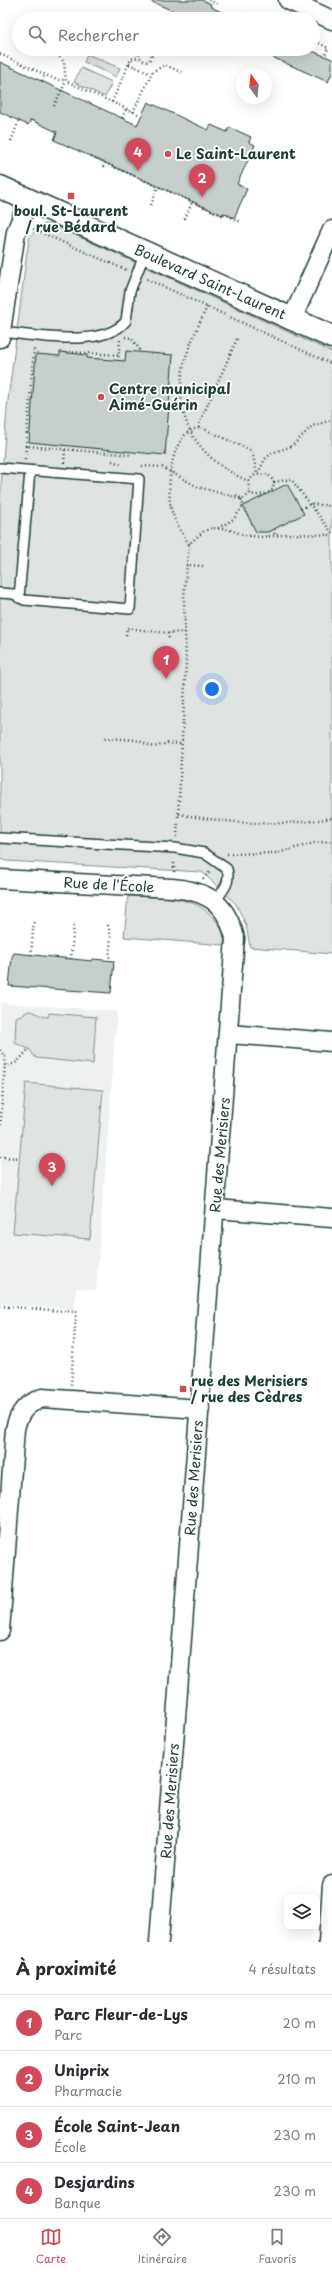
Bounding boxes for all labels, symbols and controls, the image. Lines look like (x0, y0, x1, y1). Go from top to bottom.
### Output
search box (12, 12, 320, 56)
icon: search (26, 23, 48, 45)
text: Rechercher (58, 23, 139, 46)
north arrow (236, 68, 272, 104)
pin: 4 (125, 138, 151, 171)
place label: Le Saint-Laurent (176, 143, 296, 164)
marker: Le Saint-Laurent (163, 149, 173, 159)
pin: 2 (189, 164, 215, 197)
marker: boul. St-Laurent / rue Bédard (66, 191, 76, 201)
place label: boul. St-Laurent / rue Bédard (14, 200, 129, 237)
street label: Boulevard Saint-Laurent (131, 239, 290, 325)
place label: Centre municipal Aimé-Guérin (109, 378, 231, 415)
marker: Centre municipal Aimé-Guérin (96, 392, 106, 402)
pin: 1 (153, 646, 179, 679)
your location (202, 679, 222, 699)
street label: Rue de l'École (63, 872, 155, 897)
street label: Rue des Merisiers (204, 1096, 235, 1213)
pin: 3 (39, 1153, 65, 1186)
place label: rue des Merisiers / rue des Cèdres (190, 1370, 308, 1407)
marker: rue des Merisiers / rue des Cèdres (178, 1384, 188, 1394)
street label: Rue des Merisiers (179, 1420, 208, 1536)
street label: Rue des Merisiers (155, 1743, 184, 1859)
map controls (284, 1894, 320, 1930)
button: layers (284, 1894, 320, 1930)
text: À proximité (16, 1955, 116, 1981)
text: 4 résultats (249, 1959, 316, 1978)
text: Parc Fleur-de-Lys (54, 2002, 188, 2025)
text: 1 (26, 2013, 32, 2032)
text: 20 m (282, 2013, 316, 2032)
text: Parc (54, 2025, 82, 2044)
text: Uniprix (54, 2058, 109, 2081)
text: 2 (24, 2069, 34, 2088)
text: 210 m (277, 2069, 316, 2088)
text: Pharmacie (54, 2081, 122, 2100)
text: École Saint-Jean (54, 2114, 180, 2137)
text: 3 (25, 2125, 33, 2144)
text: 230 m (274, 2125, 316, 2144)
text: École (54, 2137, 86, 2156)
text: Desjardins (54, 2170, 135, 2193)
text: 4 (25, 2181, 33, 2200)
text: 230 m (274, 2181, 316, 2200)
text: Banque (54, 2193, 101, 2212)
tab: Carte (36, 2226, 66, 2267)
tab: Itinéraire (138, 2226, 187, 2267)
tab: Favoris (258, 2226, 296, 2267)

